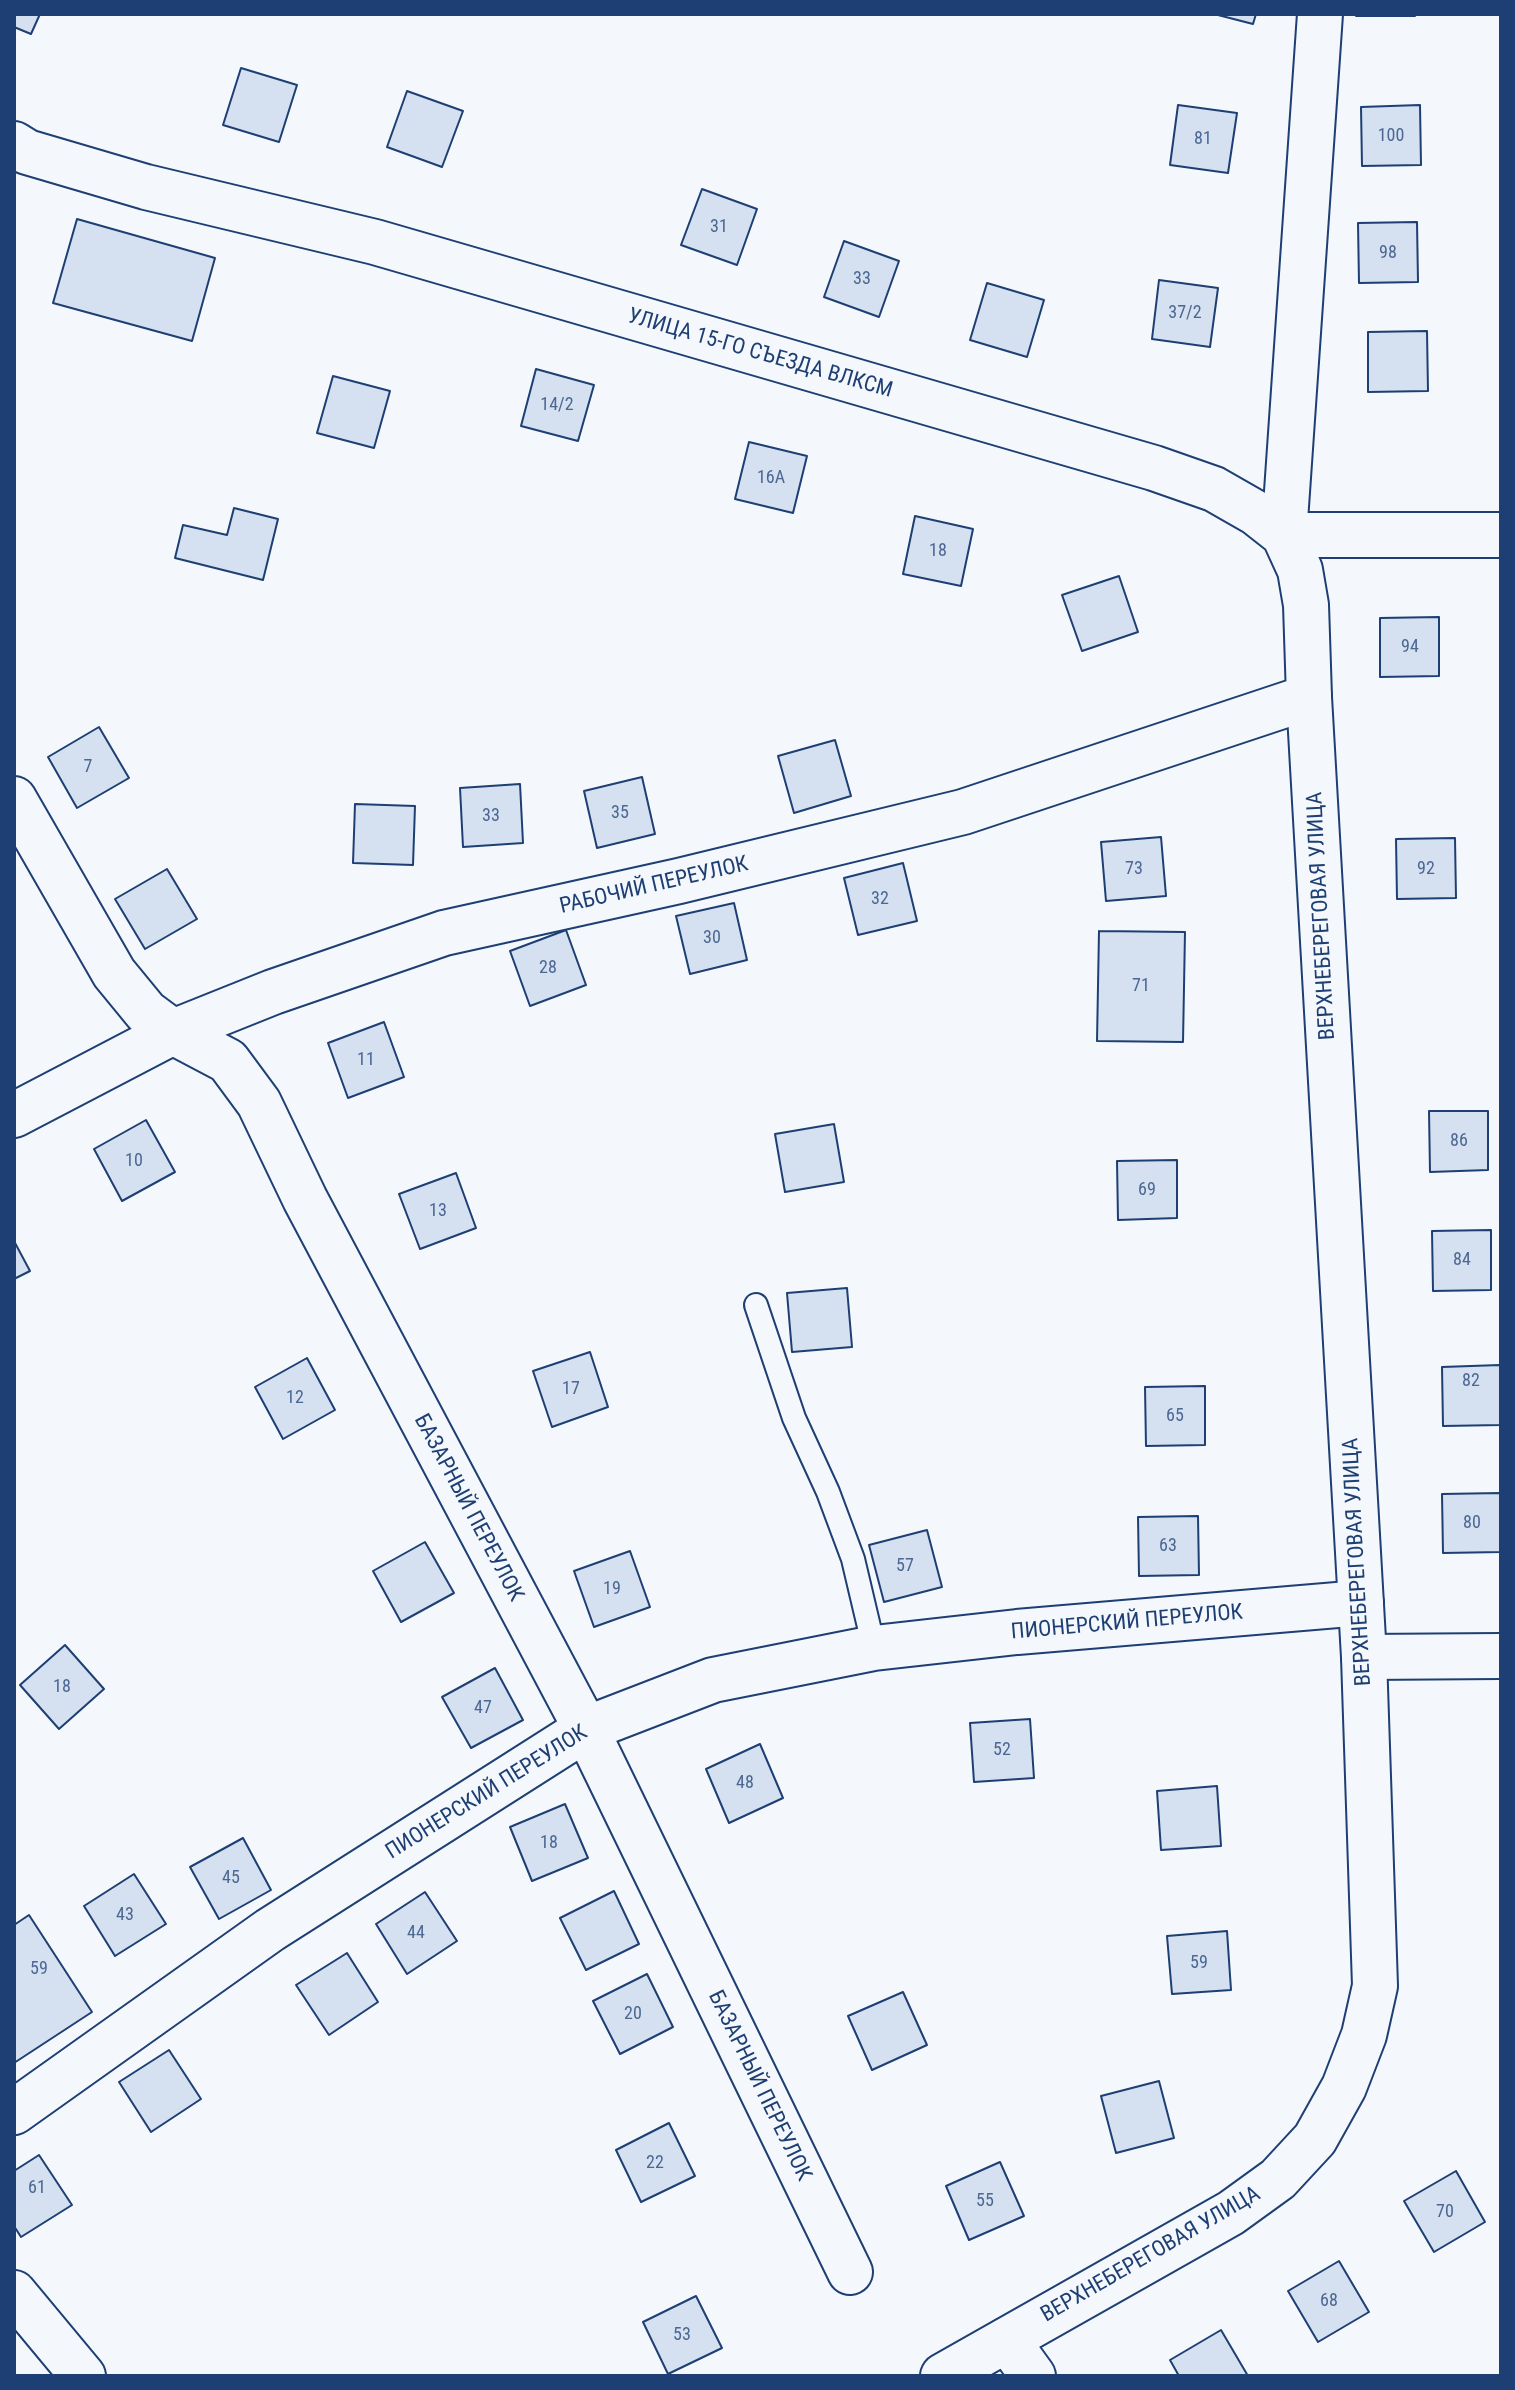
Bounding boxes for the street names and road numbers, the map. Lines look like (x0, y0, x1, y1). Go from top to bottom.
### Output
street label: УЛИЦА 15-ГО СЪЕЗДА ВЛКСМ (625, 304, 895, 404)
street label: ВЕРХНЕБЕРЕГОВАЯ УЛИЦА (1302, 791, 1342, 1041)
street label: РАБОЧИЙ ПЕРЕУЛОК (557, 851, 751, 921)
street label: БАЗАРНЫЙ ПЕРЕУЛОК (407, 1410, 529, 1606)
street label: ВЕРХНЕБЕРЕГОВАЯ УЛИЦА (1338, 1437, 1378, 1687)
street label: ПИОНЕРСКИЙ ПЕРЕУЛОК (1010, 1600, 1244, 1646)
street label: ПИОНЕРСКИЙ ПЕРЕУЛОК (381, 1720, 593, 1866)
street label: БАЗАРНЫЙ ПЕРЕУЛОК (701, 1987, 817, 2185)
street label: ВЕРХНЕБЕРЕГОВАЯ УЛИЦА (1037, 2181, 1265, 2329)

